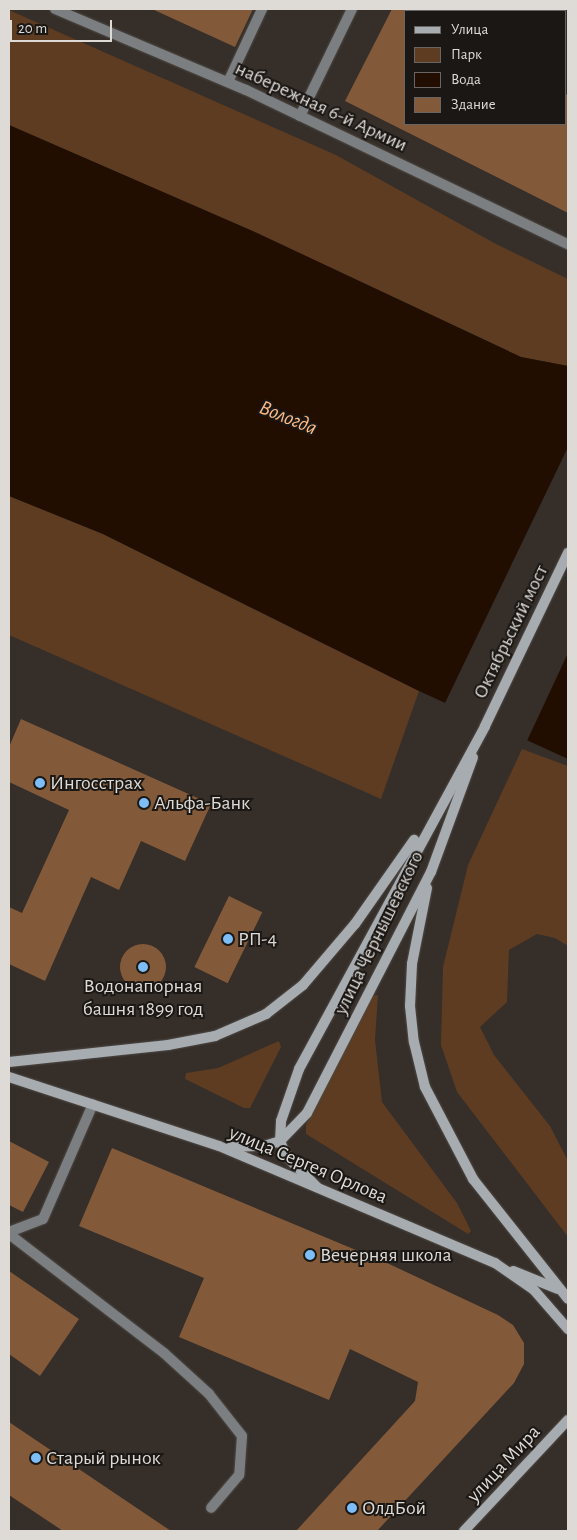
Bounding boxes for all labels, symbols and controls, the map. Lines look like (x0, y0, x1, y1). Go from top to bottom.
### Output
scale bar (12, 10, 115, 42)
legend (404, 10, 567, 125)
text: 20 m (18, 21, 47, 36)
text: Улица (451, 22, 488, 37)
text: Парк (451, 47, 482, 62)
street label: набережная 6-й Армии (231, 57, 411, 157)
text: Вода (451, 72, 481, 87)
text: Здание (451, 97, 496, 112)
water label: Вологда (255, 395, 321, 441)
street label: Октябрьский мост (468, 561, 554, 703)
place label: Ингосстрах (50, 771, 142, 795)
marker: Ингосстрах (34, 777, 46, 789)
place label: Альфа-Банк (154, 791, 250, 815)
marker: Альфа-Банк (138, 797, 150, 809)
street label: улица Чернышевского (329, 847, 429, 1019)
place label: РП-4 (238, 927, 277, 951)
marker: РП-4 (222, 933, 234, 945)
marker: Водонапорная башня 1899 год (137, 961, 149, 973)
place label: Водонапорная башня 1899 год (83, 975, 203, 1022)
street label: улица Сергея Орлова (225, 1121, 391, 1209)
place label: Вечерняя школа (320, 1243, 452, 1267)
marker: Вечерняя школа (304, 1249, 316, 1261)
street label: улица Мира (462, 1420, 546, 1508)
place label: Старый рынок (46, 1446, 161, 1470)
marker: Старый рынок (30, 1452, 42, 1464)
place label: ОлдБой (362, 1496, 426, 1520)
marker: ОлдБой (346, 1502, 358, 1514)

